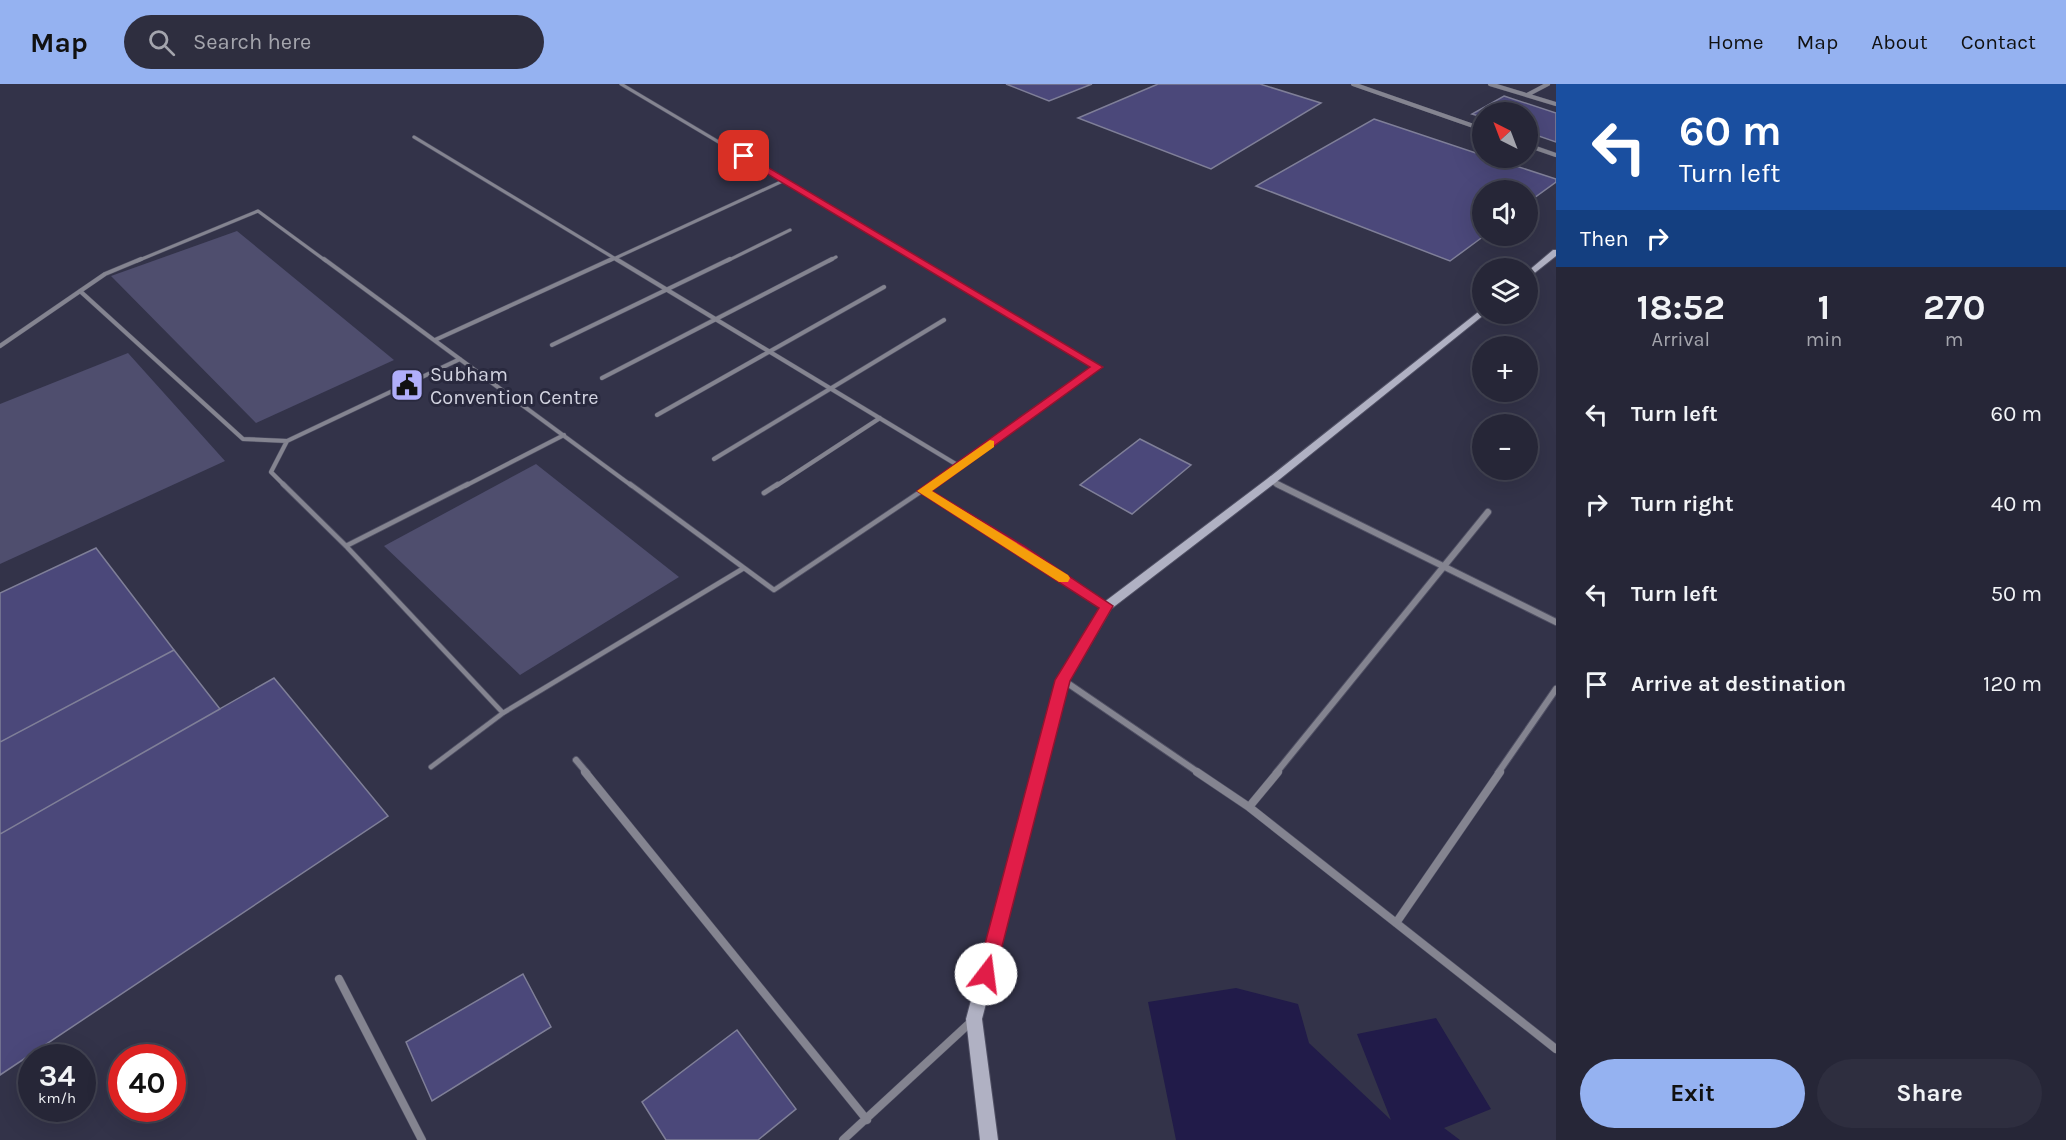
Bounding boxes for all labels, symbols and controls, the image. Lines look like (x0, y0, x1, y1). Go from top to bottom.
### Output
search box (124, 15, 544, 69)
text: Map (30, 26, 88, 59)
icon: search (145, 26, 178, 59)
text: Search here (193, 29, 311, 55)
text: Home (1708, 30, 1764, 54)
text: Map (1797, 30, 1838, 54)
text: About (1871, 30, 1928, 54)
text: Contact (1961, 30, 2036, 54)
north arrow (1472, 102, 1538, 168)
map controls (1472, 102, 1538, 480)
text: 60 m (1679, 106, 1782, 156)
icon: left (1580, 108, 1658, 186)
pin (718, 130, 769, 181)
icon: arrive (727, 139, 760, 172)
text: Turn left (1679, 157, 1780, 189)
button: sound (1472, 180, 1538, 246)
icon: right (1641, 222, 1674, 255)
text: Then (1580, 226, 1629, 252)
button: layers (1472, 258, 1538, 324)
text: 18:52 (1637, 286, 1725, 328)
text: 1 (1818, 286, 1830, 328)
text: 270 (1923, 286, 1985, 328)
text: Arrival (1652, 328, 1710, 351)
text: min (1806, 328, 1842, 351)
text: m (1945, 328, 1964, 351)
button: + (1472, 336, 1538, 402)
place label: Subham Convention Centre (430, 363, 599, 409)
public building icon: Subham Convention Centre (389, 367, 425, 403)
icon: left (1580, 398, 1613, 431)
text: Turn left (1631, 401, 1718, 427)
text: 60 m (1991, 401, 2042, 427)
button: − (1472, 414, 1538, 480)
icon: right (1580, 488, 1613, 521)
text: Turn right (1631, 491, 1734, 517)
text: 40 m (1991, 491, 2042, 517)
icon: left (1580, 578, 1613, 611)
text: Turn left (1631, 581, 1718, 607)
text: 50 m (1991, 581, 2042, 607)
icon: arrive (1580, 668, 1613, 701)
text: Arrive at destination (1631, 671, 1846, 697)
text: 120 m (1983, 671, 2042, 697)
position arrow (954, 942, 1018, 1006)
speed limit sign: 40 (108, 1044, 186, 1122)
text: 34 (39, 1058, 75, 1094)
button: Exit (1580, 1059, 1805, 1128)
button: Share (1817, 1059, 2042, 1128)
text: km/h (38, 1089, 76, 1107)

